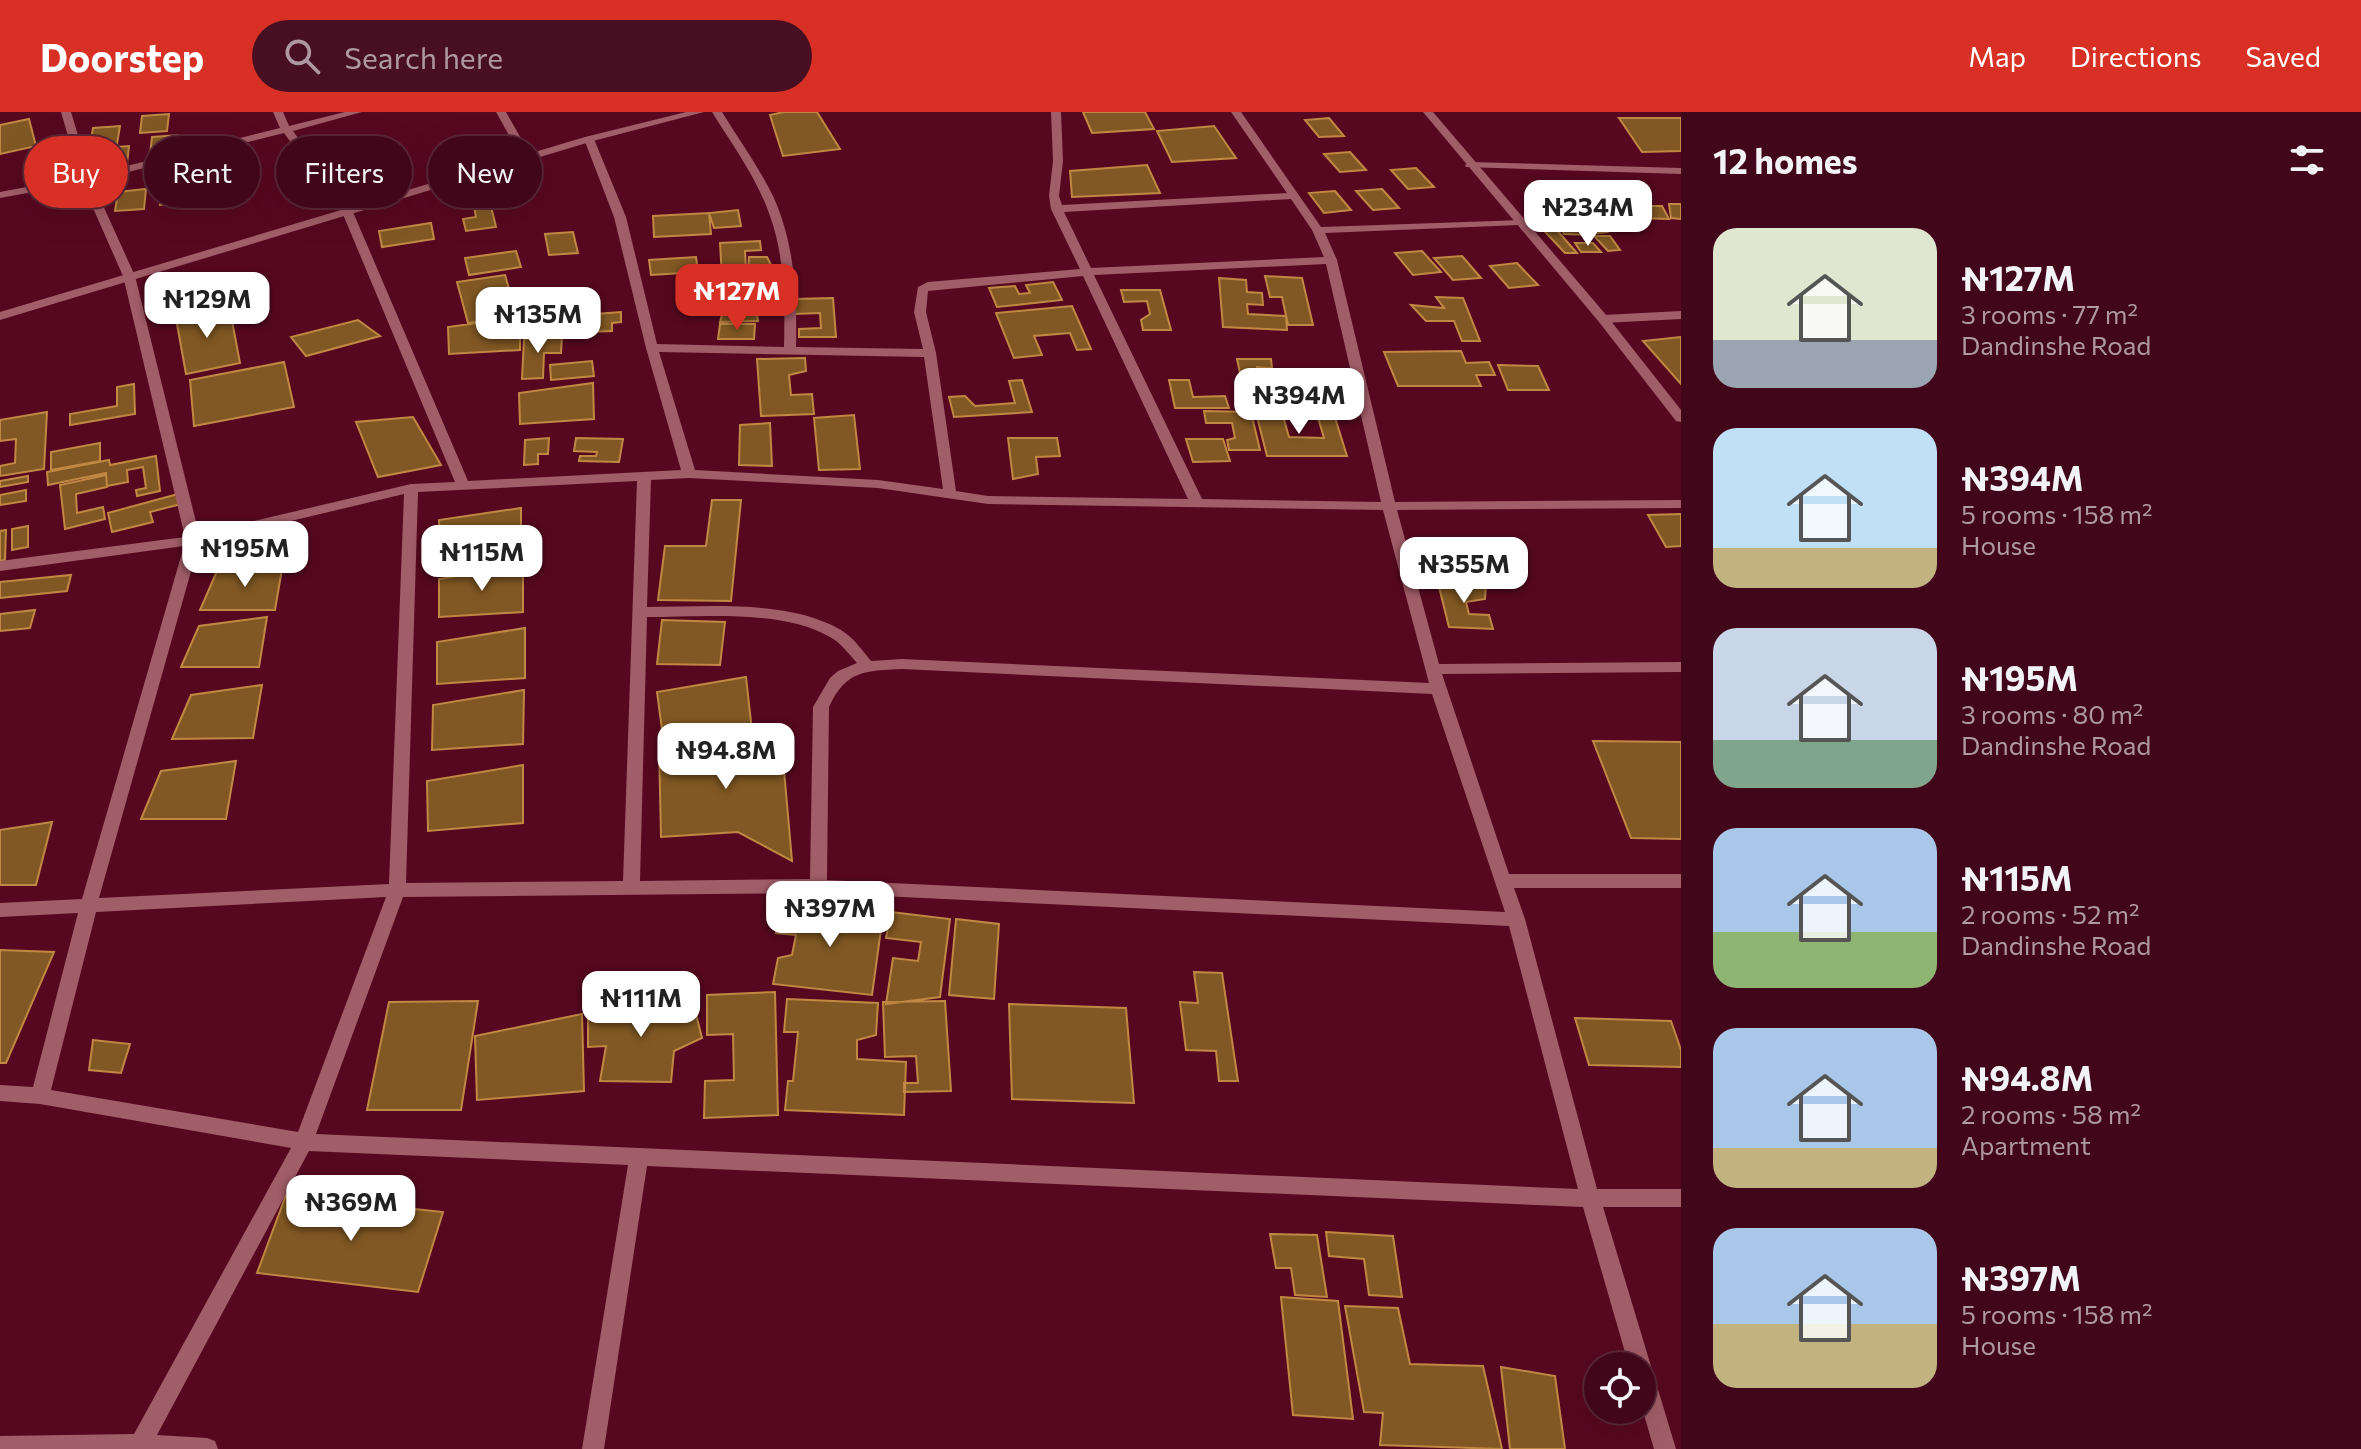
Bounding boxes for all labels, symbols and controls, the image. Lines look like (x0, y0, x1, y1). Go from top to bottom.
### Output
search box (252, 20, 812, 92)
text: Doorstep (40, 33, 204, 80)
icon: search (280, 34, 324, 78)
text: Search here (344, 38, 503, 75)
text: Map (1968, 39, 2026, 73)
text: Directions (2070, 39, 2201, 73)
text: Saved (2245, 39, 2321, 73)
chip: Buy (24, 136, 128, 208)
chip: Rent (144, 136, 260, 208)
chip: Filters (276, 136, 412, 208)
chip: New (428, 136, 542, 208)
icon: filters (2285, 138, 2329, 182)
text: 12 homes (1713, 139, 1858, 181)
pin: ₦234M (1532, 180, 1644, 248)
text: ₦234M (1542, 190, 1634, 221)
text: ₦127M (1961, 256, 2075, 298)
icon: home (1777, 260, 1873, 356)
pin: ₦127M (681, 264, 793, 332)
pin: ₦129M (151, 272, 263, 340)
text: ₦127M (693, 274, 781, 305)
text: ₦129M (162, 282, 252, 313)
pin: ₦135M (482, 287, 594, 355)
text: ₦135M (494, 297, 582, 328)
text: 3 rooms · 77 m² (1961, 298, 2138, 329)
text: Dandinshe Road (1961, 329, 2151, 360)
pin: ₦394M (1243, 368, 1355, 436)
text: ₦394M (1252, 378, 1346, 409)
text: ₦394M (1961, 456, 2084, 498)
icon: home (1777, 460, 1873, 556)
text: 5 rooms · 158 m² (1961, 498, 2152, 529)
pin: ₦195M (189, 521, 301, 589)
pin: ₦115M (426, 525, 538, 593)
text: House (1961, 529, 2036, 560)
text: ₦195M (200, 531, 290, 562)
text: ₦115M (439, 535, 525, 566)
pin: ₦355M (1408, 537, 1520, 605)
text: ₦355M (1418, 547, 1510, 578)
text: ₦195M (1961, 656, 2078, 698)
icon: home (1777, 660, 1873, 756)
text: 3 rooms · 80 m² (1961, 698, 2143, 729)
pin: ₦94.8M (661, 723, 791, 791)
text: Dandinshe Road (1961, 729, 2151, 760)
text: ₦94.8M (675, 733, 777, 764)
text: ₦115M (1961, 856, 2073, 898)
icon: home (1777, 860, 1873, 956)
pin: ₦397M (774, 881, 886, 949)
text: ₦397M (784, 891, 876, 922)
text: 2 rooms · 52 m² (1961, 898, 2139, 929)
text: Dandinshe Road (1961, 929, 2151, 960)
pin: ₦111M (585, 971, 697, 1039)
text: ₦111M (600, 981, 682, 1012)
text: ₦94.8M (1961, 1056, 2093, 1098)
icon: home (1777, 1060, 1873, 1156)
text: 2 rooms · 58 m² (1961, 1098, 2141, 1129)
text: Apartment (1961, 1129, 2091, 1160)
pin: ₦369M (295, 1175, 407, 1243)
text: ₦369M (304, 1185, 398, 1216)
text: ₦397M (1961, 1256, 2081, 1298)
icon: home (1777, 1260, 1873, 1356)
text: 5 rooms · 158 m² (1961, 1298, 2152, 1329)
text: House (1961, 1329, 2036, 1360)
map controls (1584, 1352, 1656, 1424)
button: locate (1584, 1352, 1656, 1424)

